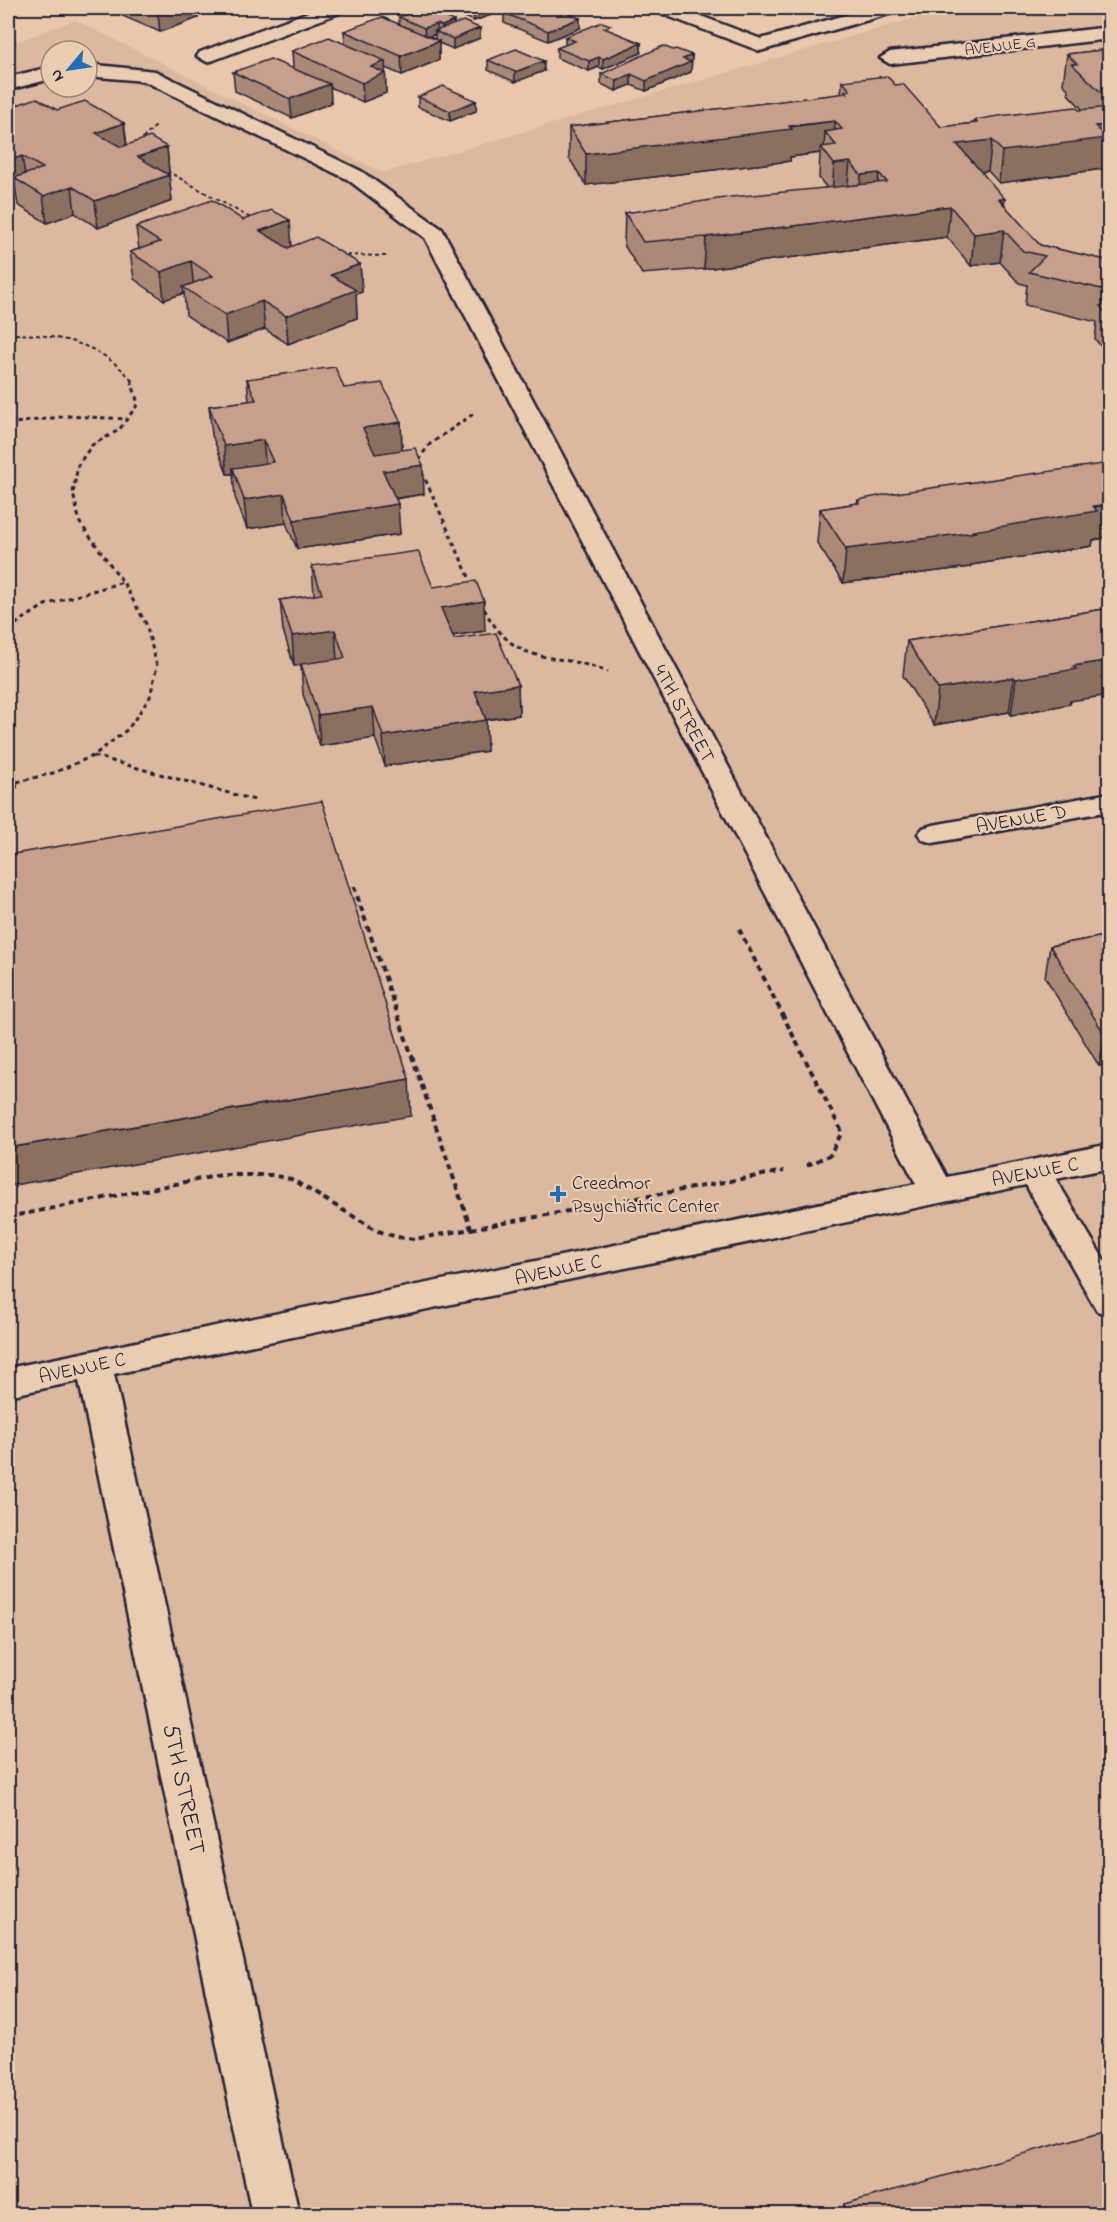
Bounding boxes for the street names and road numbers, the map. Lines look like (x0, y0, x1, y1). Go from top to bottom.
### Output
street label: AVENUE G (963, 31, 1037, 63)
street label: 4TH STREET (645, 660, 721, 768)
street label: AVENUE D (974, 798, 1069, 843)
street label: AVENUE C (989, 1151, 1081, 1196)
street label: AVENUE C (512, 1248, 605, 1295)
street label: AVENUE C (36, 1346, 129, 1393)
street label: 5TH STREET (152, 1721, 214, 1858)

